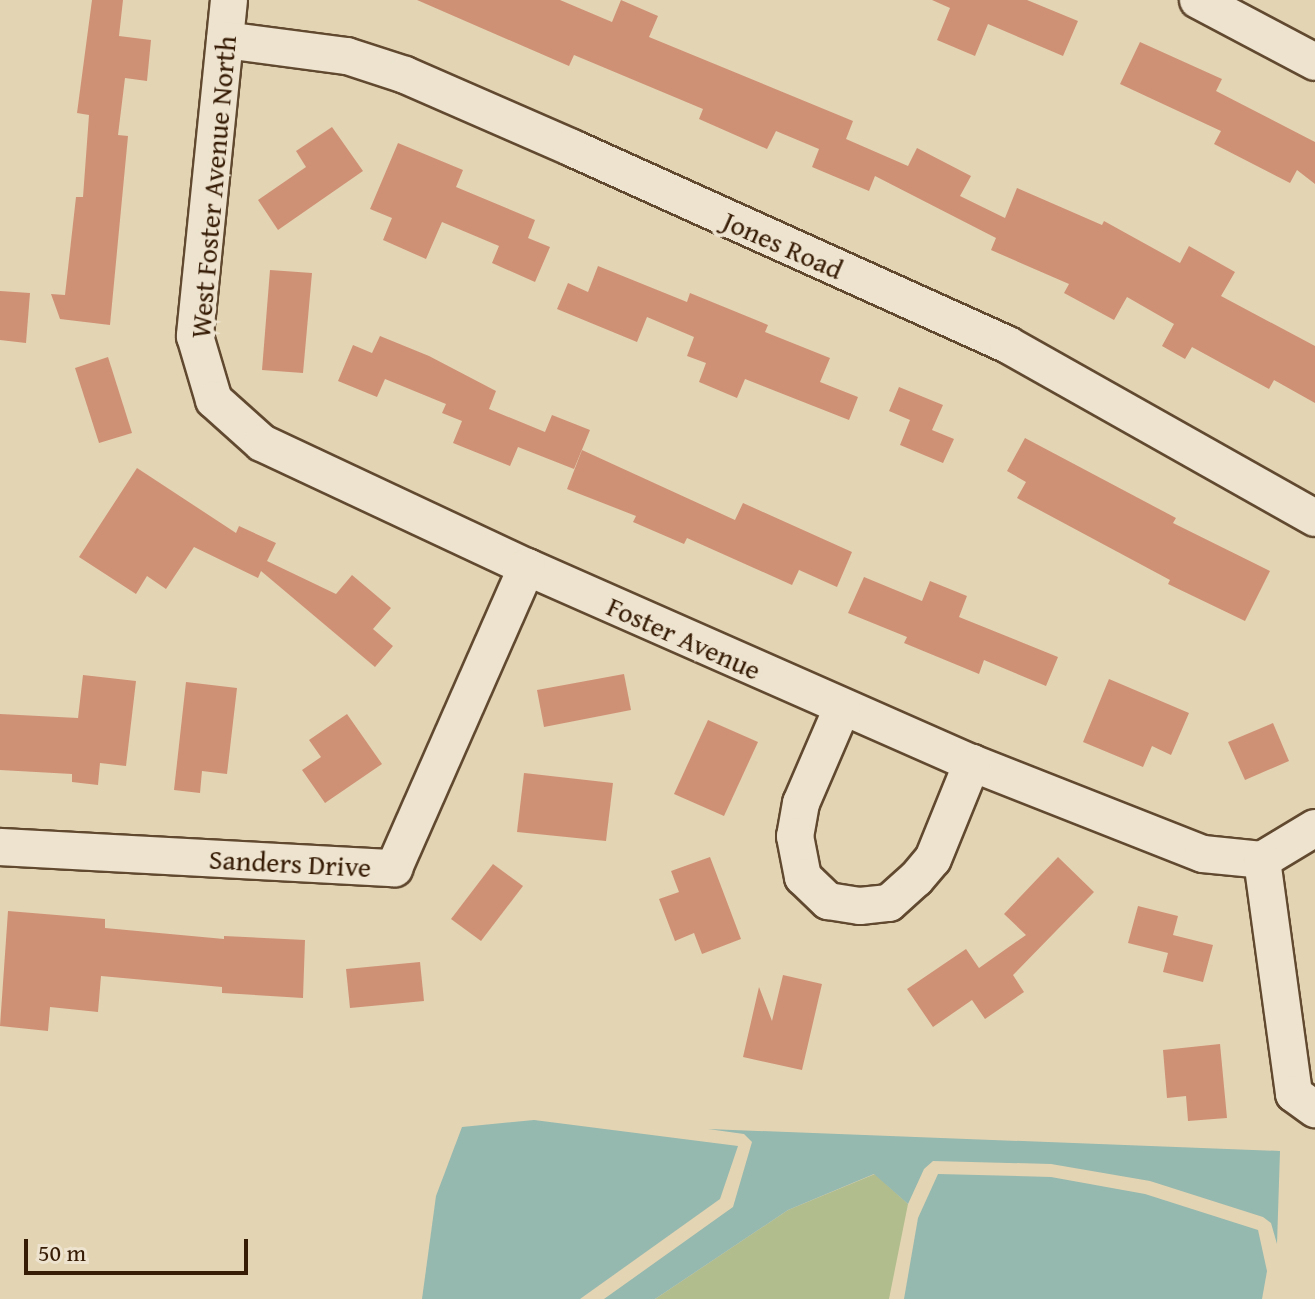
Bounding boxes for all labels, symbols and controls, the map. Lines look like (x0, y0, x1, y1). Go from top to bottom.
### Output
street label: West Foster Avenue North (183, 34, 243, 340)
street label: Jones Road (718, 204, 848, 286)
street label: Foster Avenue (602, 589, 766, 687)
street label: Sanders Drive (208, 842, 372, 884)
scale bar (28, 1223, 252, 1273)
text: 50 m (38, 1235, 86, 1270)

